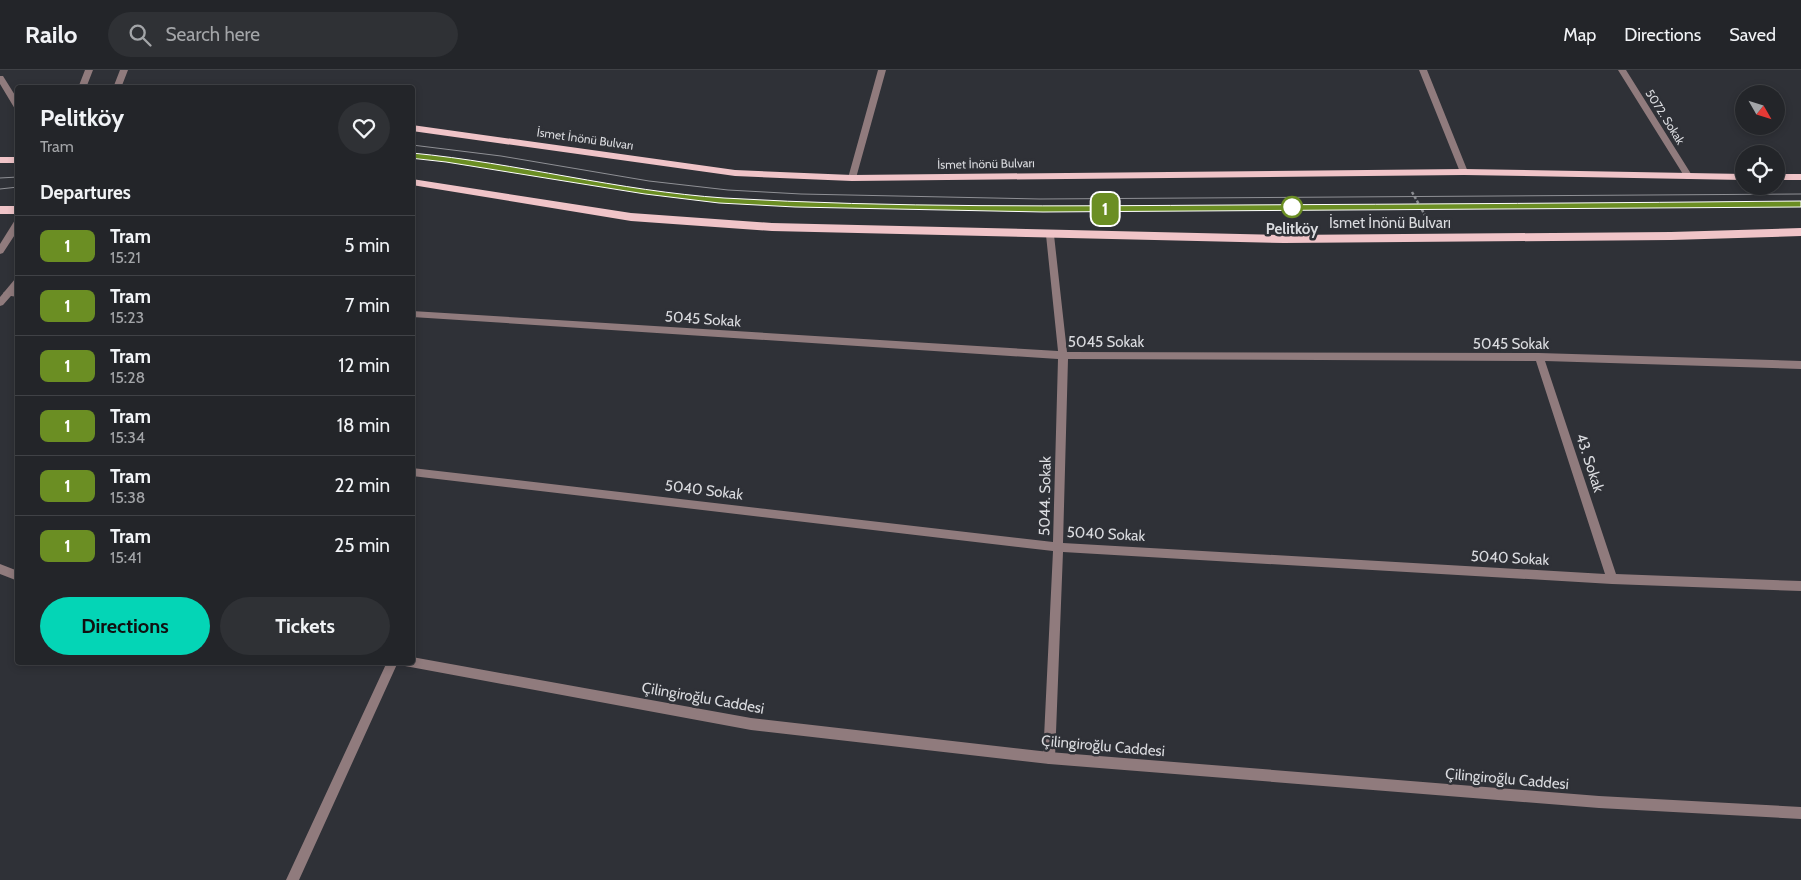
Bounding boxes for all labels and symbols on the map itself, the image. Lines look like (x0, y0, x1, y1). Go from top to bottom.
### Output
north arrow (1735, 85, 1785, 135)
street label: 5072. Sokak (1643, 86, 1689, 148)
street label: İsmet İnönü Bulvarı (536, 124, 634, 153)
street label: İsmet İnönü Bulvarı (937, 155, 1035, 172)
line badge: 1 (1089, 193, 1121, 225)
marker: Pelitköy (1281, 196, 1303, 218)
street label: İsmet İnönü Bulvarı (1329, 213, 1451, 232)
place label: Pelitköy (1266, 220, 1319, 238)
street label: 5045 Sokak (664, 307, 742, 331)
street label: 5045 Sokak (1068, 333, 1144, 351)
street label: 5045 Sokak (1473, 335, 1549, 353)
street label: 43. Sokak (1572, 431, 1608, 495)
street label: 5044. Sokak (1035, 456, 1055, 536)
street label: 5040 Sokak (664, 476, 744, 504)
street label: 5040 Sokak (1066, 523, 1146, 545)
street label: 5040 Sokak (1470, 547, 1550, 569)
street label: Çilingiroğlu Caddesi (640, 678, 766, 718)
street label: Çilingiroğlu Caddesi (1040, 732, 1166, 760)
street label: Çilingiroğlu Caddesi (1444, 765, 1570, 793)

